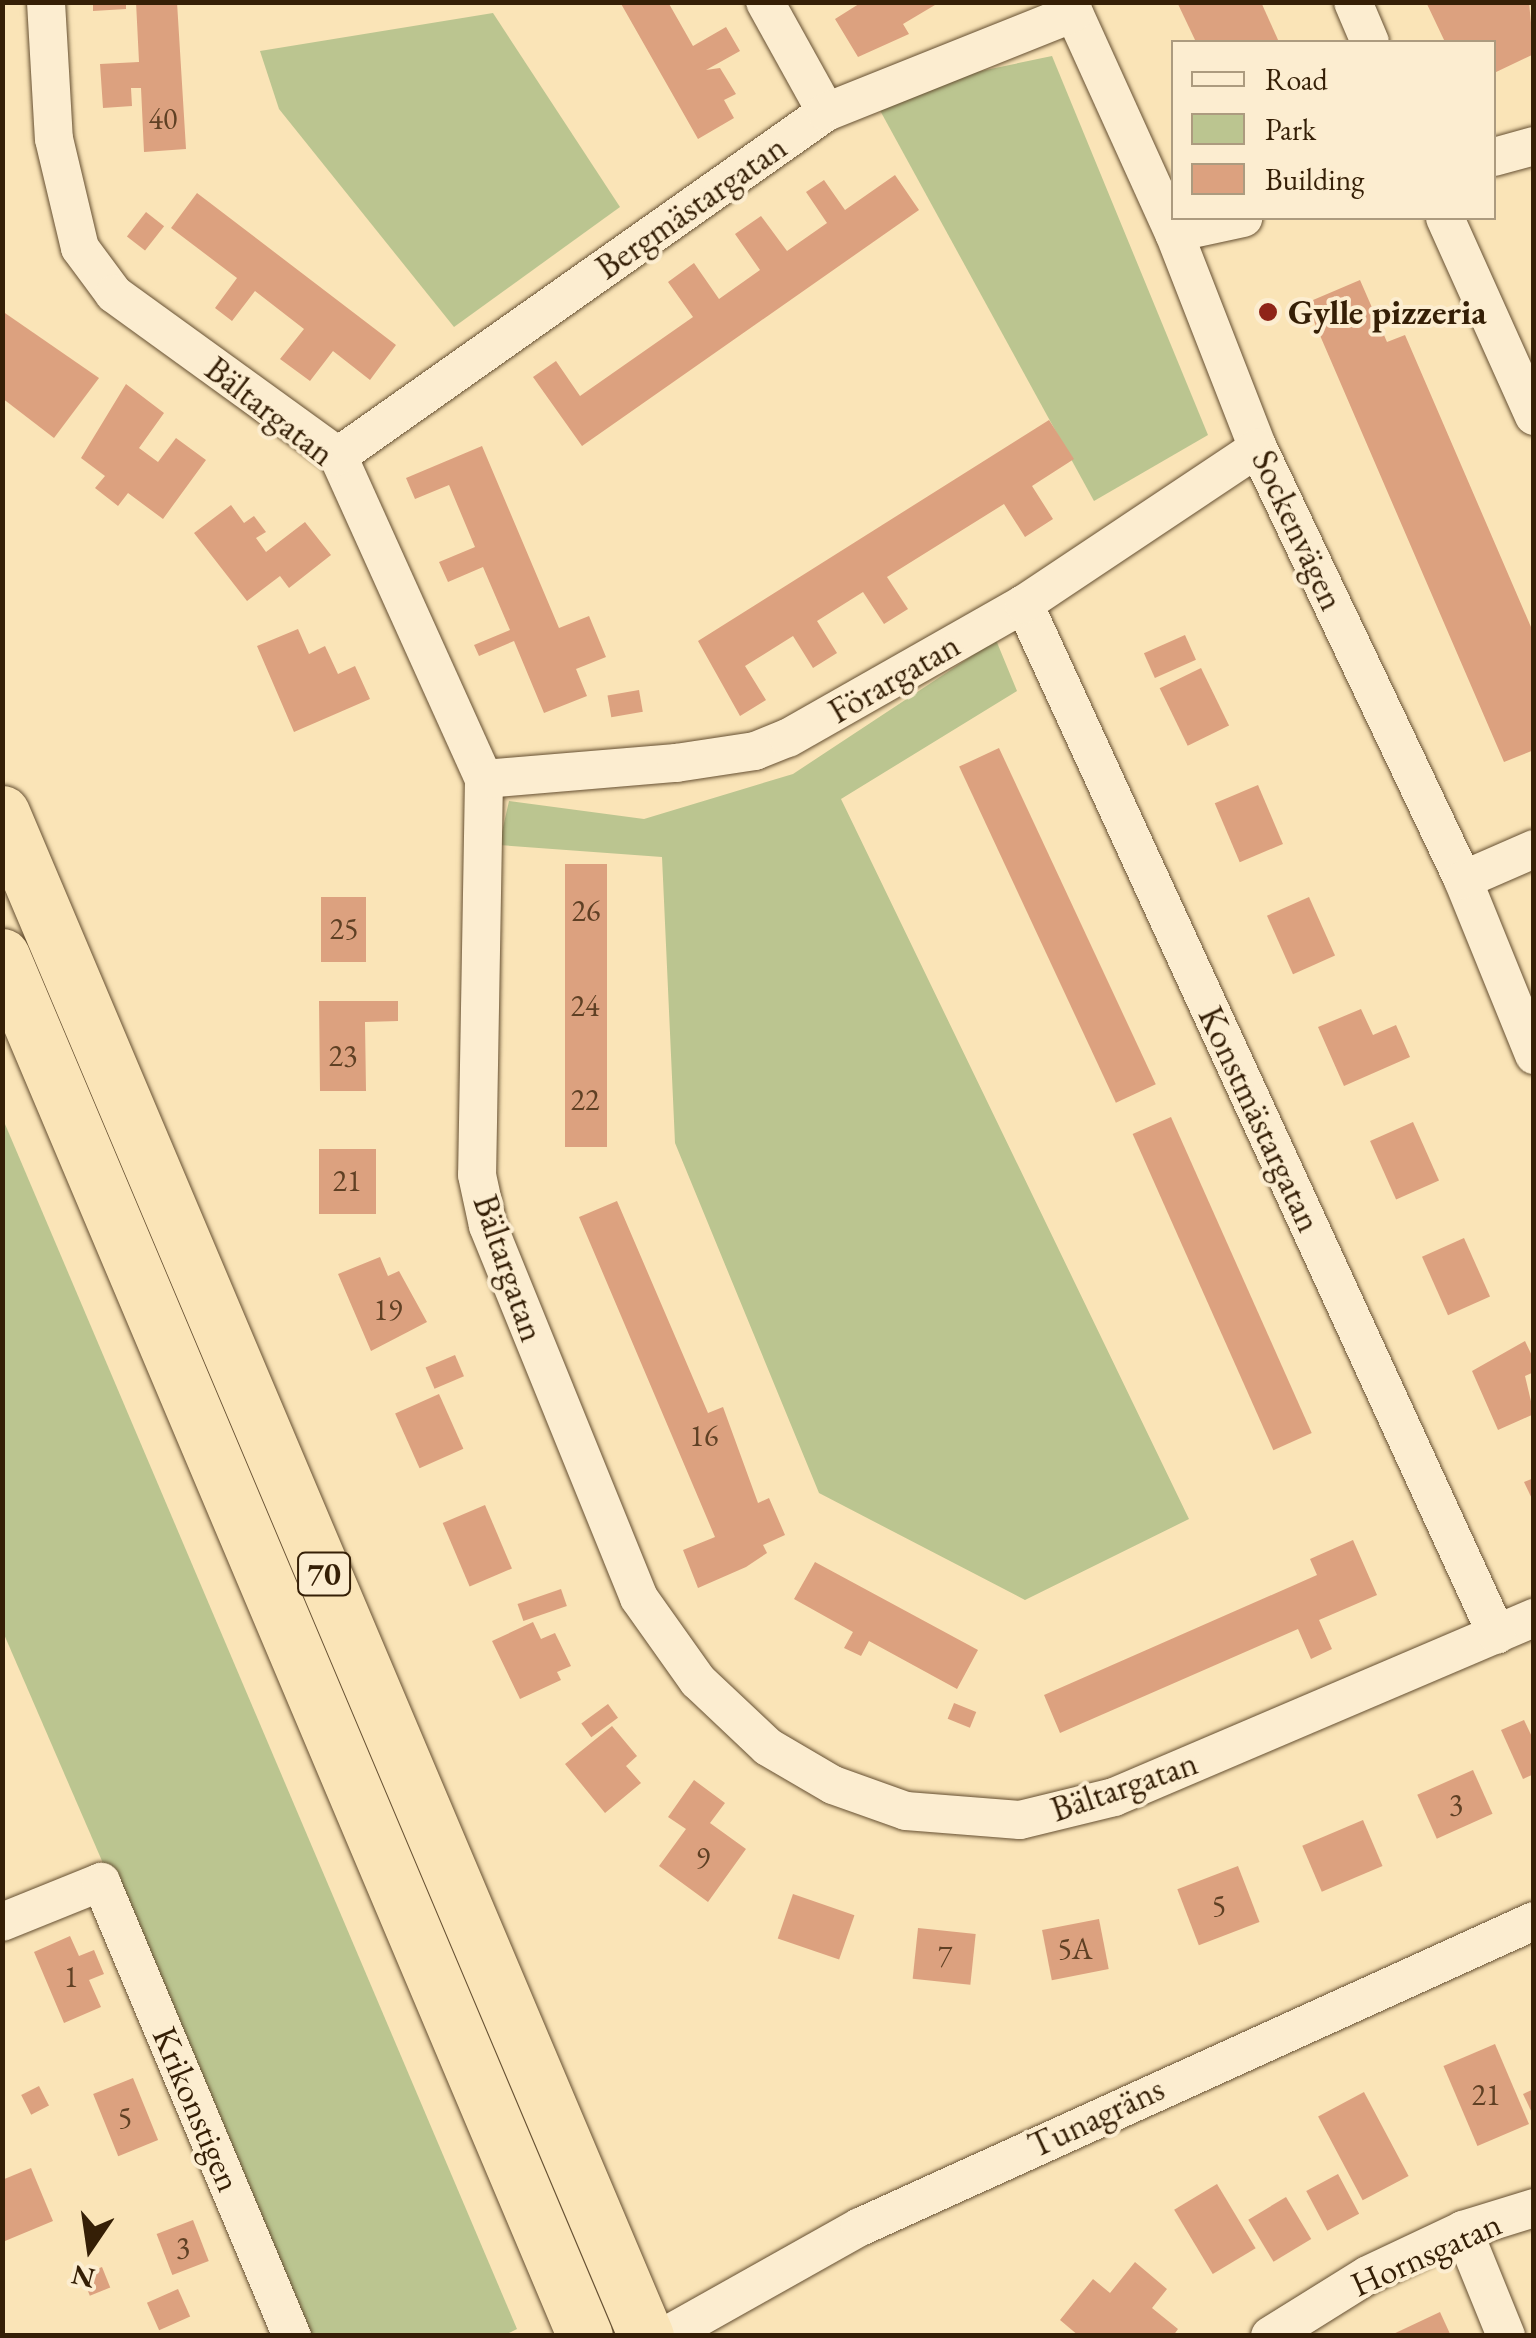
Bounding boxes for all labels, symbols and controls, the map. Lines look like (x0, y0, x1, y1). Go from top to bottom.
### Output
legend (1171, 40, 1496, 220)
text: Road (1265, 60, 1328, 99)
house number: 40 (149, 101, 177, 137)
text: Park (1265, 110, 1316, 149)
street label: Bergmästargatan (588, 126, 794, 288)
text: Building (1265, 160, 1364, 199)
place label: Gylle pizzeria (1288, 291, 1487, 333)
marker: Gylle pizzeria (1257, 301, 1279, 323)
street label: Bältargatan (197, 348, 343, 474)
street label: Sockenvägen (1243, 443, 1353, 617)
street label: Förargatan (821, 624, 967, 732)
house number: 26 (572, 893, 600, 929)
house number: 25 (330, 911, 358, 947)
house number: 24 (571, 988, 599, 1024)
street label: Konstmästargatan (1189, 1000, 1331, 1238)
house number: 23 (329, 1038, 357, 1074)
house number: 22 (571, 1082, 599, 1118)
house number: 21 (333, 1163, 361, 1199)
street label: Bältargatan (464, 1189, 554, 1347)
house number: 19 (374, 1292, 402, 1328)
house number: 16 (690, 1418, 718, 1454)
road number: 70 (296, 1547, 352, 1601)
street label: Bältargatan (1045, 1741, 1203, 1831)
house number: 3 (1449, 1787, 1463, 1823)
house number: 9 (696, 1840, 710, 1876)
house number: 5 (1212, 1888, 1226, 1924)
house number: 5A (1057, 1931, 1093, 1967)
house number: 7 (938, 1938, 952, 1974)
house number: 1 (64, 1959, 78, 1995)
street label: Krikonstigen (144, 2020, 250, 2198)
street label: Tunagräns (1021, 2067, 1171, 2167)
house number: 21 (1472, 2077, 1500, 2113)
house number: 5 (118, 2100, 132, 2136)
north arrow (40, 2198, 140, 2298)
street label: Hornsgatan (1344, 2202, 1508, 2306)
house number: 3 (176, 2230, 190, 2266)
text: N (68, 2257, 98, 2297)

